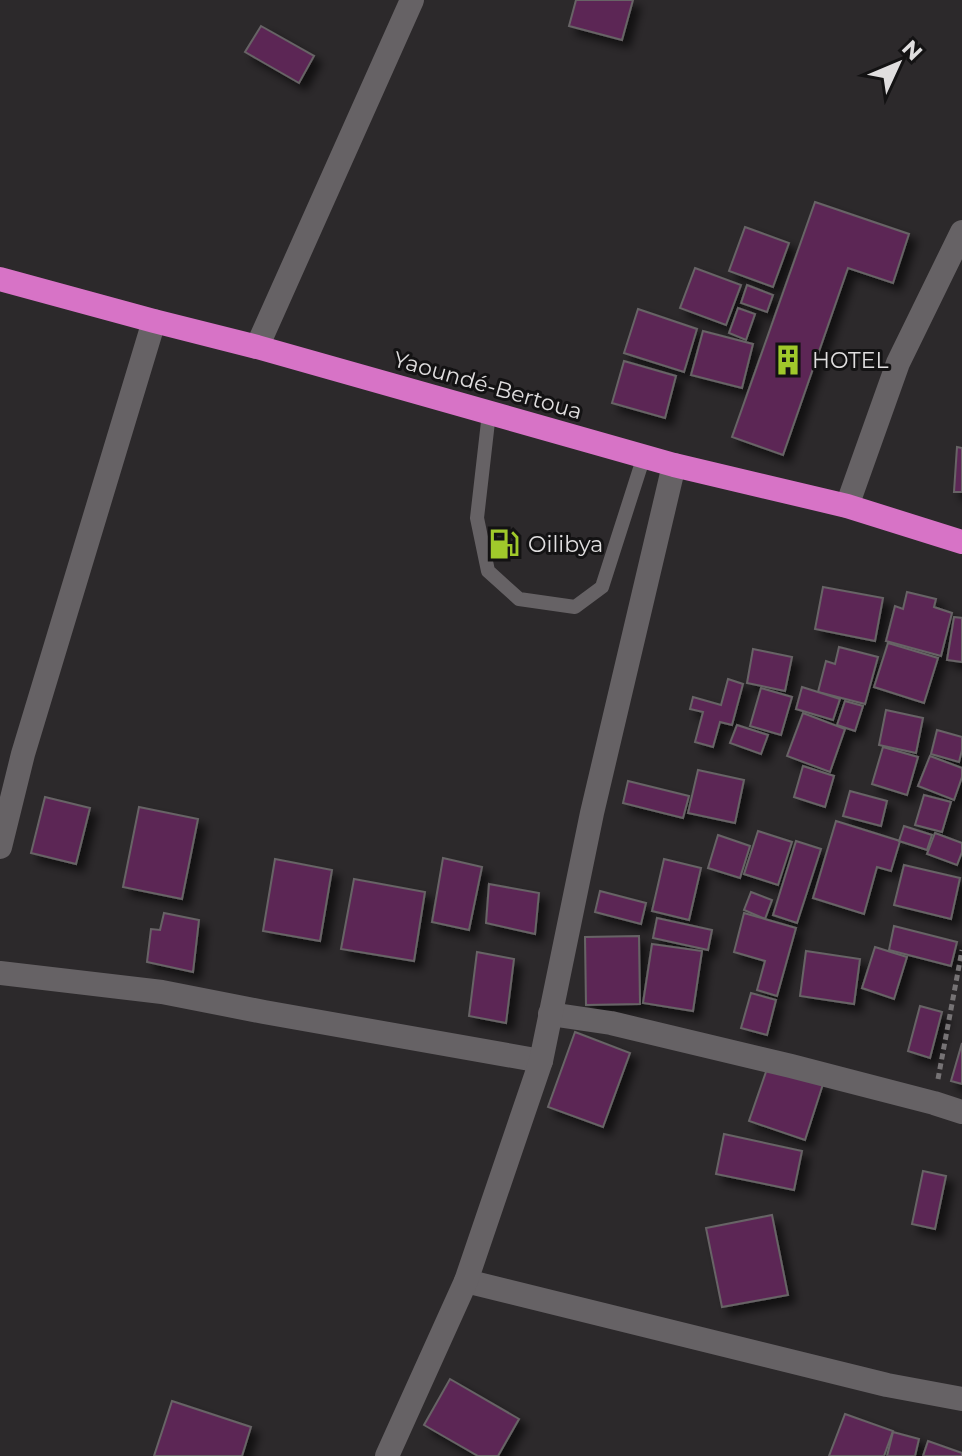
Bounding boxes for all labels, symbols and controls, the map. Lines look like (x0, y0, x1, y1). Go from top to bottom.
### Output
north arrow (858, 24, 938, 104)
text: N (896, 35, 928, 66)
building icon: HOTEL (771, 343, 805, 377)
street label: Yaoundé-Bertoua (390, 346, 585, 425)
place label: HOTEL (812, 347, 888, 374)
fuel station icon: Oilibya (487, 527, 521, 561)
place label: Oilibya (528, 531, 603, 558)

